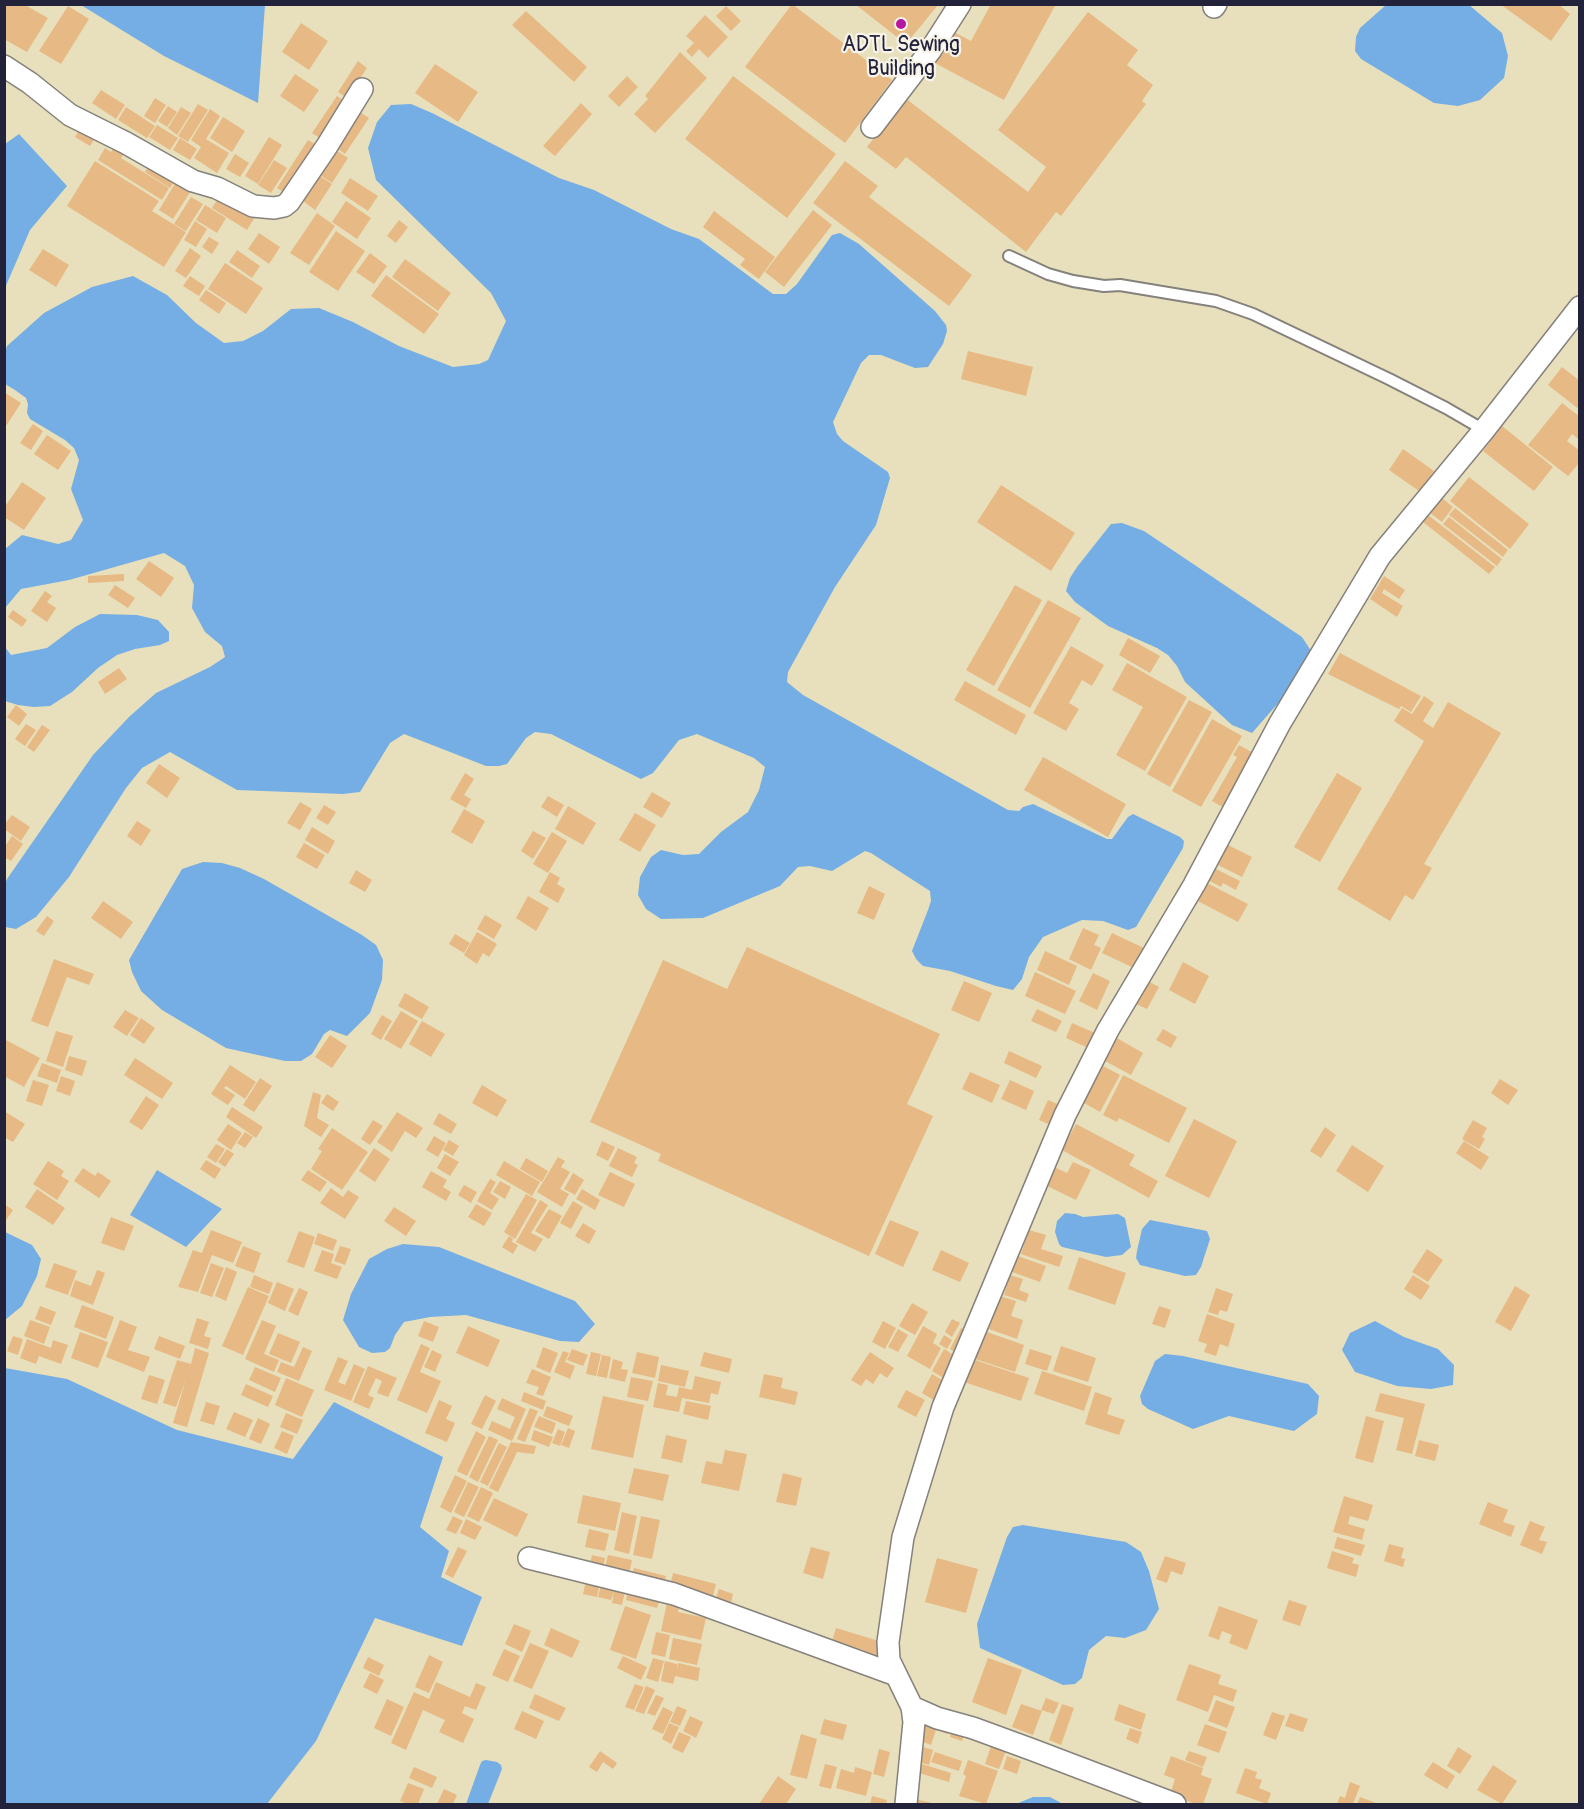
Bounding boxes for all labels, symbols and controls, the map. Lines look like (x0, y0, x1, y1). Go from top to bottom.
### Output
marker: ADTL Sewing Building (894, 17, 908, 31)
place label: ADTL Sewing Building (842, 33, 960, 83)

